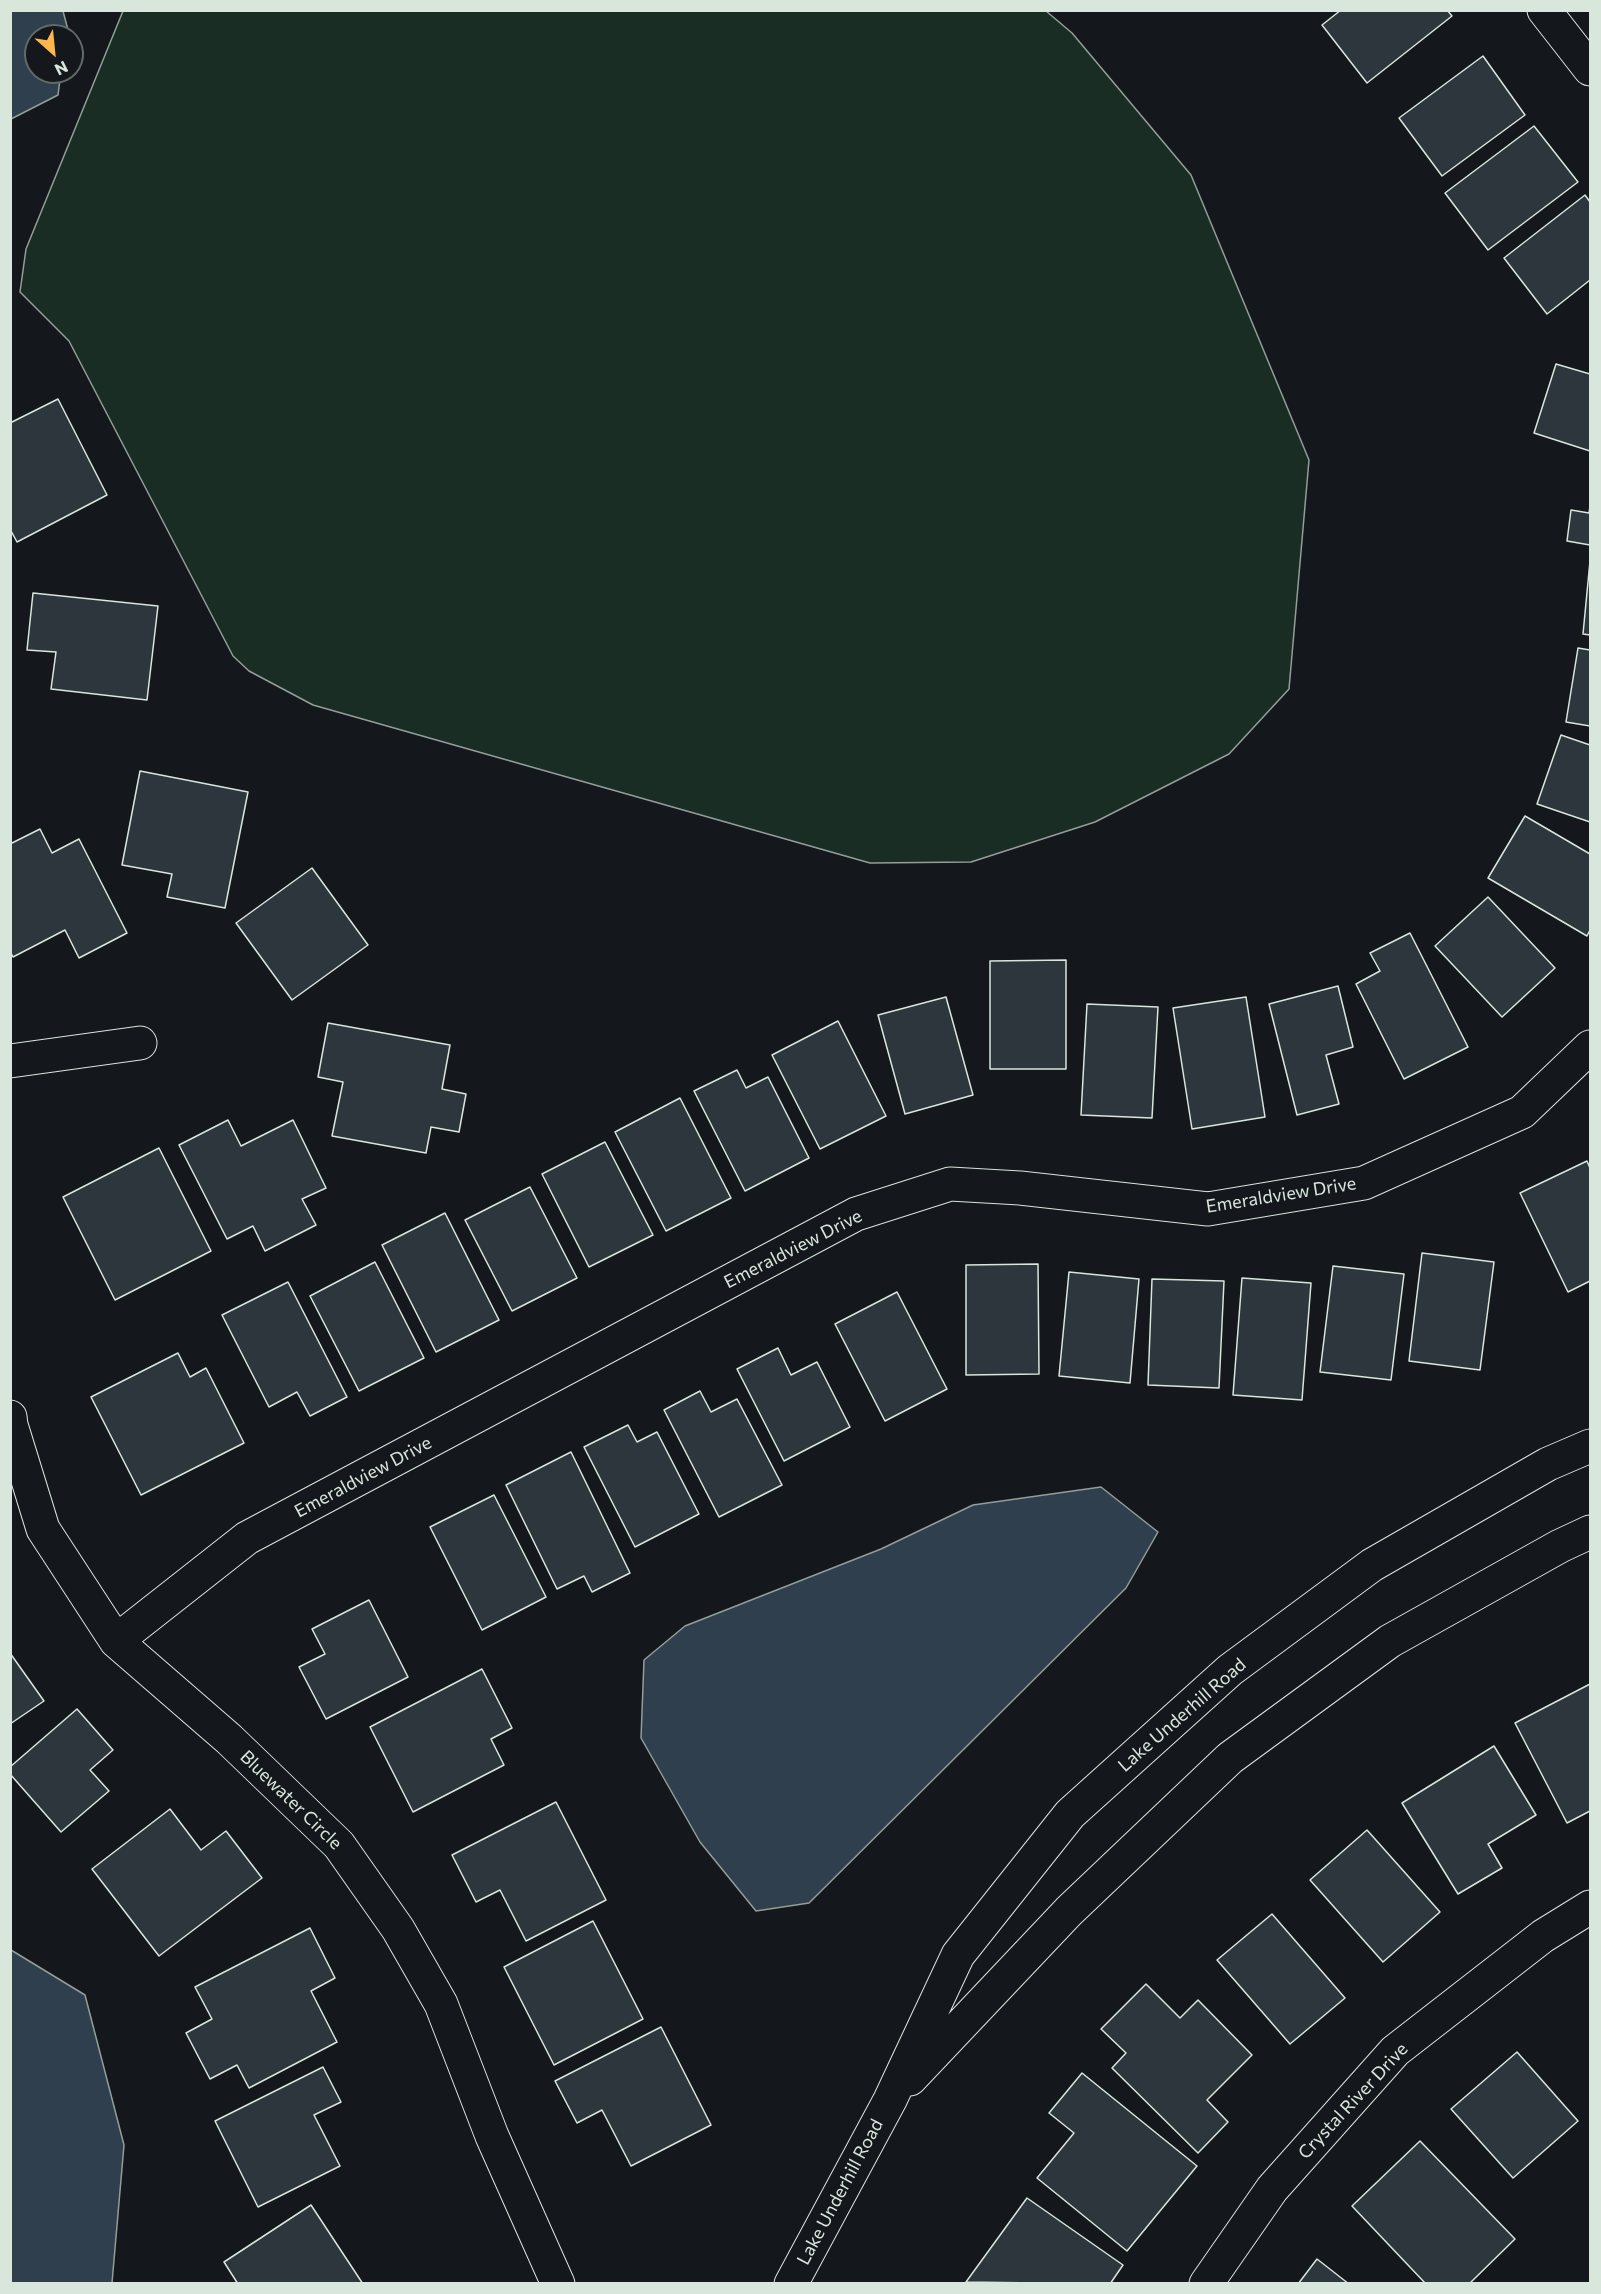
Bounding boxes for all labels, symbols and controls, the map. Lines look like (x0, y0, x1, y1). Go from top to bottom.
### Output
north arrow (24, 24, 84, 84)
text: N (52, 58, 71, 80)
street label: Emeraldview Drive (1204, 1172, 1358, 1218)
street label: Emeraldview Drive (720, 1205, 866, 1293)
street label: Emeraldview Drive (291, 1432, 435, 1522)
street label: Lake Underhill Road (1114, 1654, 1250, 1776)
street label: Bluewater Circle (236, 1746, 346, 1854)
street label: Crystal River Drive (1294, 2038, 1412, 2164)
street label: Lake Underhill Road (792, 2115, 888, 2269)

